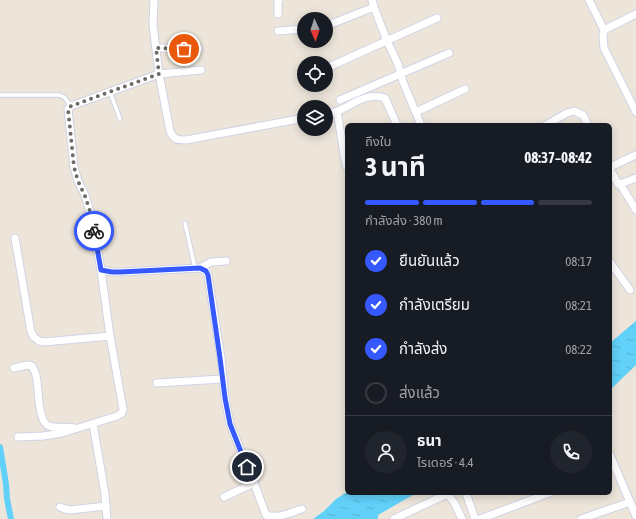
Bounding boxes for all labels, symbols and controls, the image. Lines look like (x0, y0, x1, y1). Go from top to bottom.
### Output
north arrow (297, 12, 333, 48)
map controls (297, 12, 333, 136)
pin (167, 32, 201, 66)
icon: bag (173, 38, 195, 60)
button: locate (297, 56, 333, 92)
button: layers (297, 100, 333, 136)
text: ถึงใน (365, 134, 391, 149)
text: 08:37–08:42 (524, 149, 592, 166)
text: 3 นาที (365, 152, 426, 182)
courier (74, 211, 114, 251)
text: กำลังส่ง · 380 m (365, 213, 443, 228)
icon: bike (83, 220, 105, 242)
icon: check (365, 250, 387, 272)
text: ยืนยันแล้ว (399, 252, 460, 269)
text: 08:17 (565, 254, 592, 269)
icon: check (365, 294, 387, 316)
text: กำลังเตรียม (399, 296, 470, 313)
text: 08:21 (565, 298, 592, 313)
icon: check (365, 338, 387, 360)
text: กำลังส่ง (399, 340, 447, 357)
text: 08:22 (565, 342, 592, 357)
text: ส่งแล้ว (399, 384, 440, 401)
button: person (365, 431, 407, 473)
button: phone (550, 431, 592, 473)
text: ธนา (417, 432, 442, 449)
pin (230, 450, 264, 484)
text: ไรเดอร์ · 4.4 (417, 455, 474, 470)
icon: home (236, 456, 258, 478)

